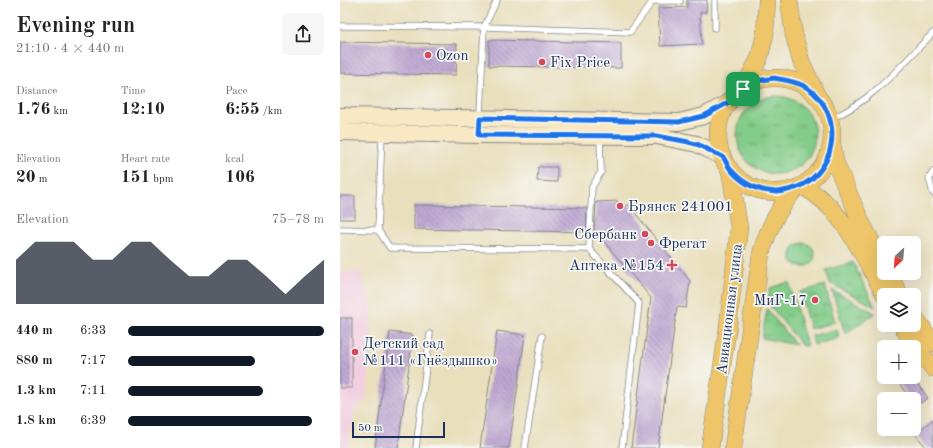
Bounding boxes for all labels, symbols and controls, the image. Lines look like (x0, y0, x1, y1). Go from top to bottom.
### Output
button: share (282, 13, 324, 55)
text: Evening run (16, 15, 135, 37)
text: 21:10 · 4 × 440 m (16, 42, 124, 55)
place label: Ozon (436, 49, 469, 64)
marker: Ozon (423, 50, 433, 60)
place label: Fix Price (550, 56, 610, 71)
marker: Fix Price (537, 57, 547, 67)
pin (726, 72, 760, 106)
icon: arrive (732, 78, 754, 100)
text: Distance (16, 86, 57, 97)
text: Time (121, 86, 145, 97)
text: Pace (225, 86, 248, 97)
text: 1.76 (16, 101, 50, 118)
text: 12:10 (121, 101, 165, 118)
text: 6:55 (225, 101, 260, 118)
text: km (50, 106, 68, 117)
text: /km (260, 106, 282, 117)
text: Elevation (16, 154, 61, 165)
text: Heart rate (121, 154, 170, 165)
text: kcal (225, 154, 244, 165)
text: 20 (16, 169, 36, 186)
text: 151 (121, 169, 150, 186)
text: 106 (225, 169, 255, 186)
text: m (36, 174, 48, 185)
text: bpm (150, 174, 173, 185)
place label: Брянск 241001 (628, 200, 733, 215)
marker: Брянск 241001 (615, 201, 625, 211)
text: Elevation (16, 213, 69, 226)
text: 75–78 m (272, 213, 324, 226)
place label: Сбербанк (574, 228, 637, 243)
marker: Сбербанк (640, 229, 650, 239)
north arrow (877, 236, 921, 280)
map controls (877, 236, 921, 436)
place label: Фрегат (659, 237, 707, 252)
marker: Фрегат (646, 238, 656, 248)
street label: Авиационная улица (715, 242, 746, 376)
place label: Аптека №154 (569, 259, 664, 274)
marker: Аптека №154 (667, 260, 677, 270)
button: layers (877, 288, 921, 332)
place label: МиГ-17 (754, 294, 807, 309)
marker: МиГ-17 (810, 295, 820, 305)
text: 440 m (16, 324, 53, 337)
text: 6:33 (80, 324, 106, 337)
place label: Детский сад №111 «Гнёздышко» (363, 337, 498, 369)
button: + (877, 340, 921, 384)
marker: Детский сад №111 «Гнёздышко» (350, 347, 360, 357)
text: 880 m (16, 354, 53, 367)
text: 7:17 (80, 354, 106, 367)
text: 1.3 km (16, 384, 56, 397)
text: 7:11 (80, 384, 106, 397)
button: − (877, 392, 921, 436)
text: 1.8 km (16, 414, 56, 427)
text: 6:39 (80, 414, 106, 427)
scale bar (352, 420, 445, 439)
text: 50 m (358, 423, 383, 434)

